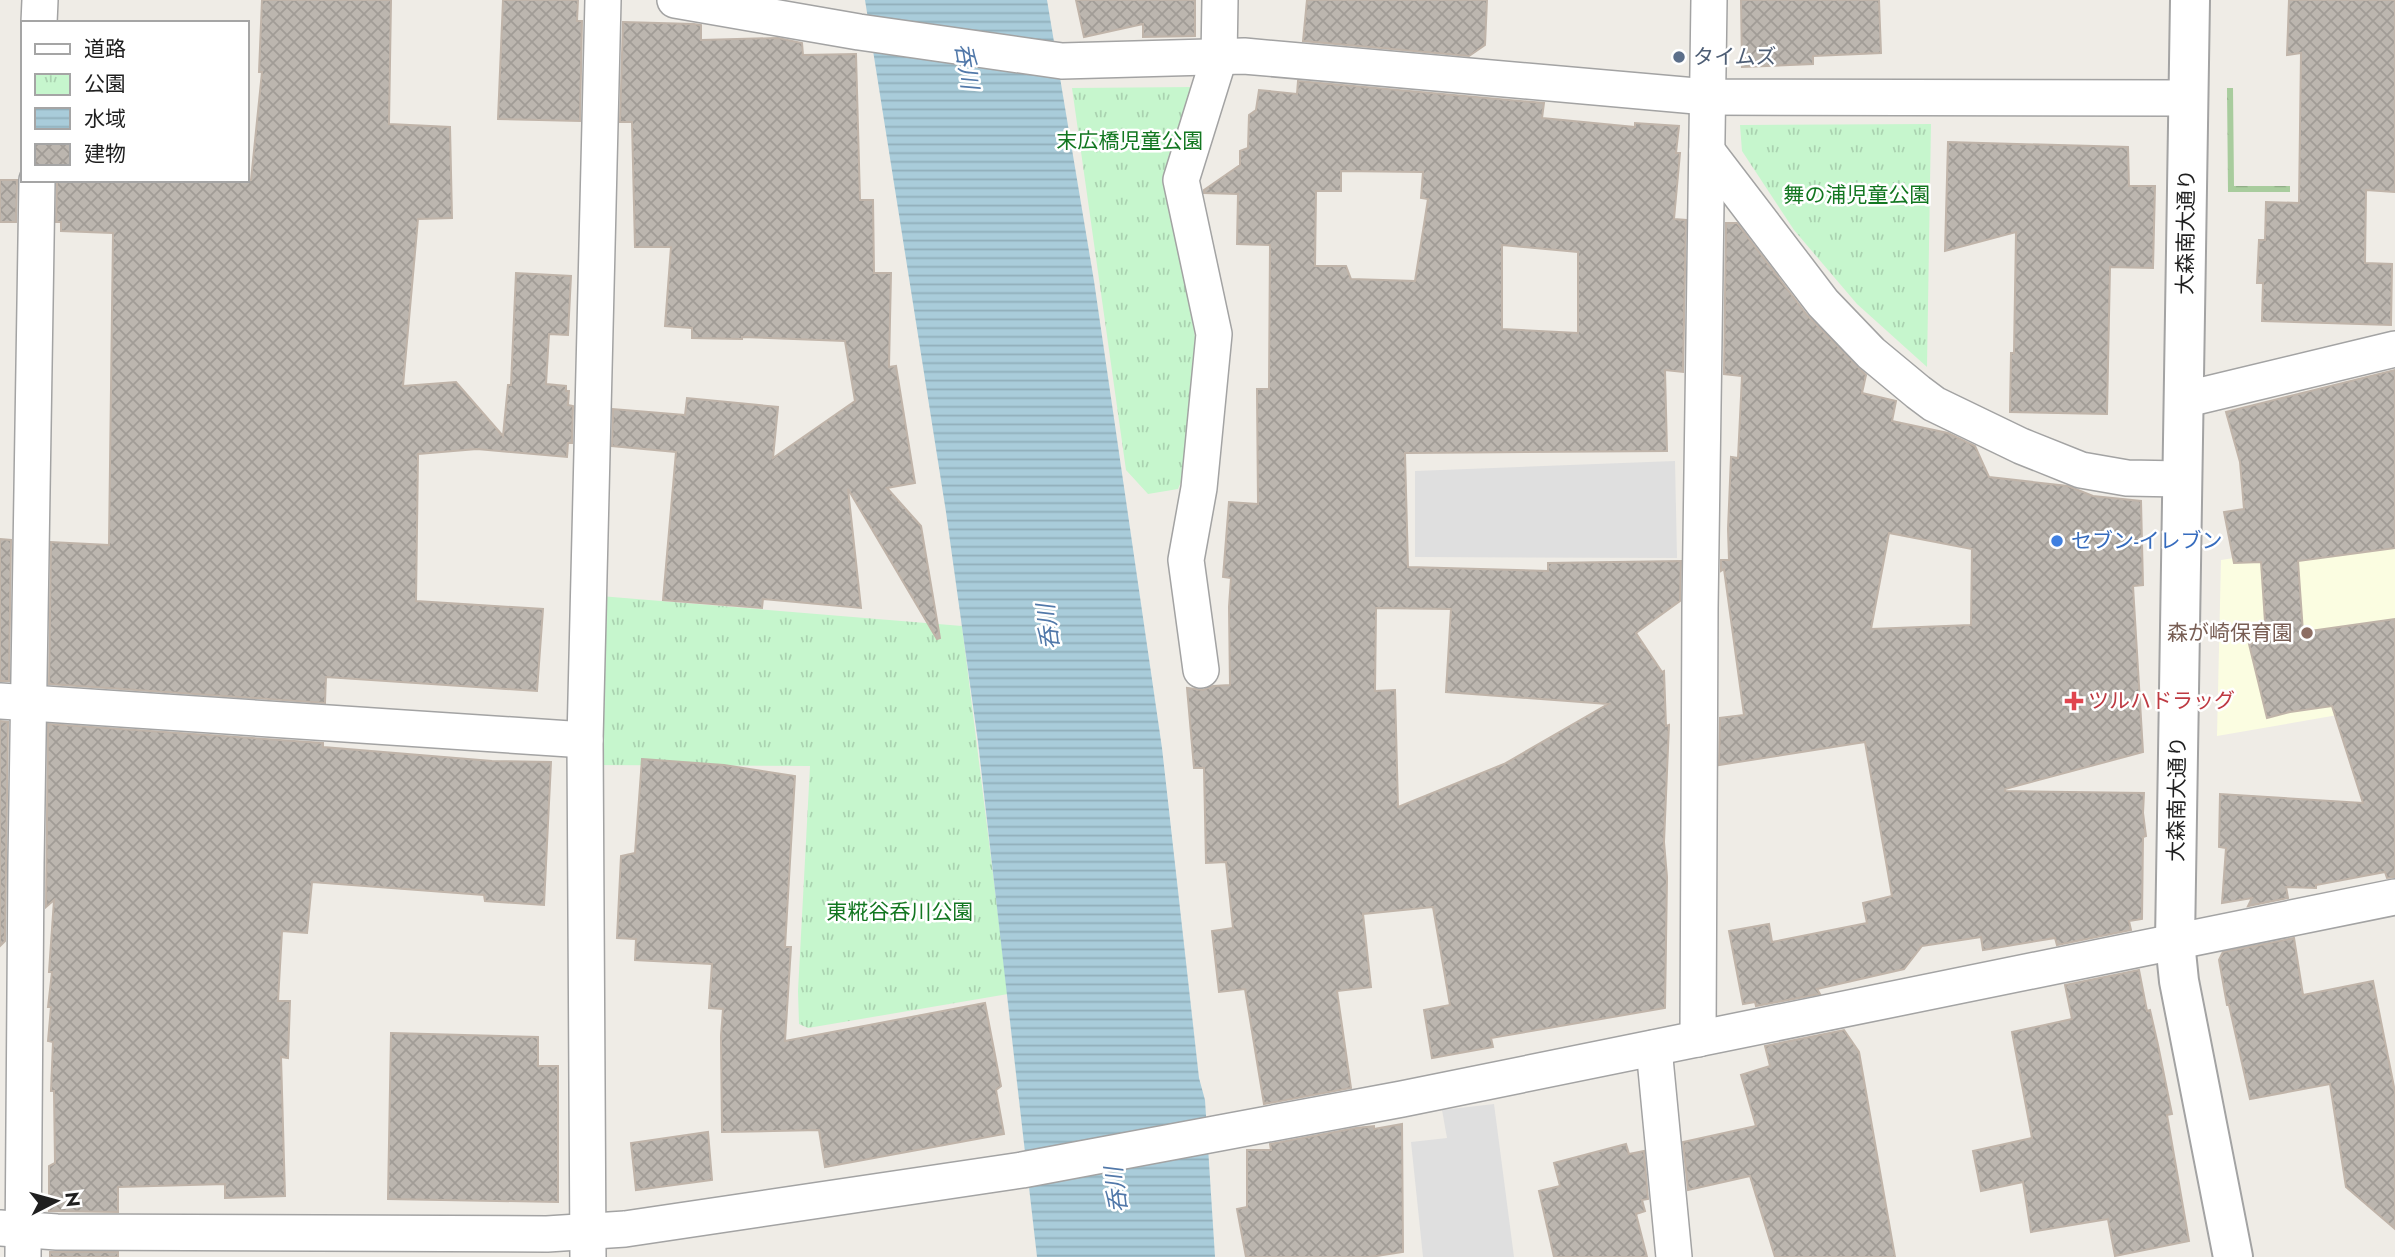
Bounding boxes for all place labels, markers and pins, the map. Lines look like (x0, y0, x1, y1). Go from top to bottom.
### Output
place label: タイムズ (1693, 42, 1777, 72)
marker: タイムズ (1671, 49, 1687, 65)
place label: セブン-イレブン (2071, 526, 2222, 556)
marker: セブン-イレブン (2049, 533, 2065, 549)
place label: 森が崎保育園 (2167, 618, 2293, 648)
marker: 森が崎保育園 (2299, 625, 2315, 641)
place label: ツルハドラッグ (2088, 686, 2235, 716)
marker: ツルハドラッグ (2066, 693, 2082, 709)

